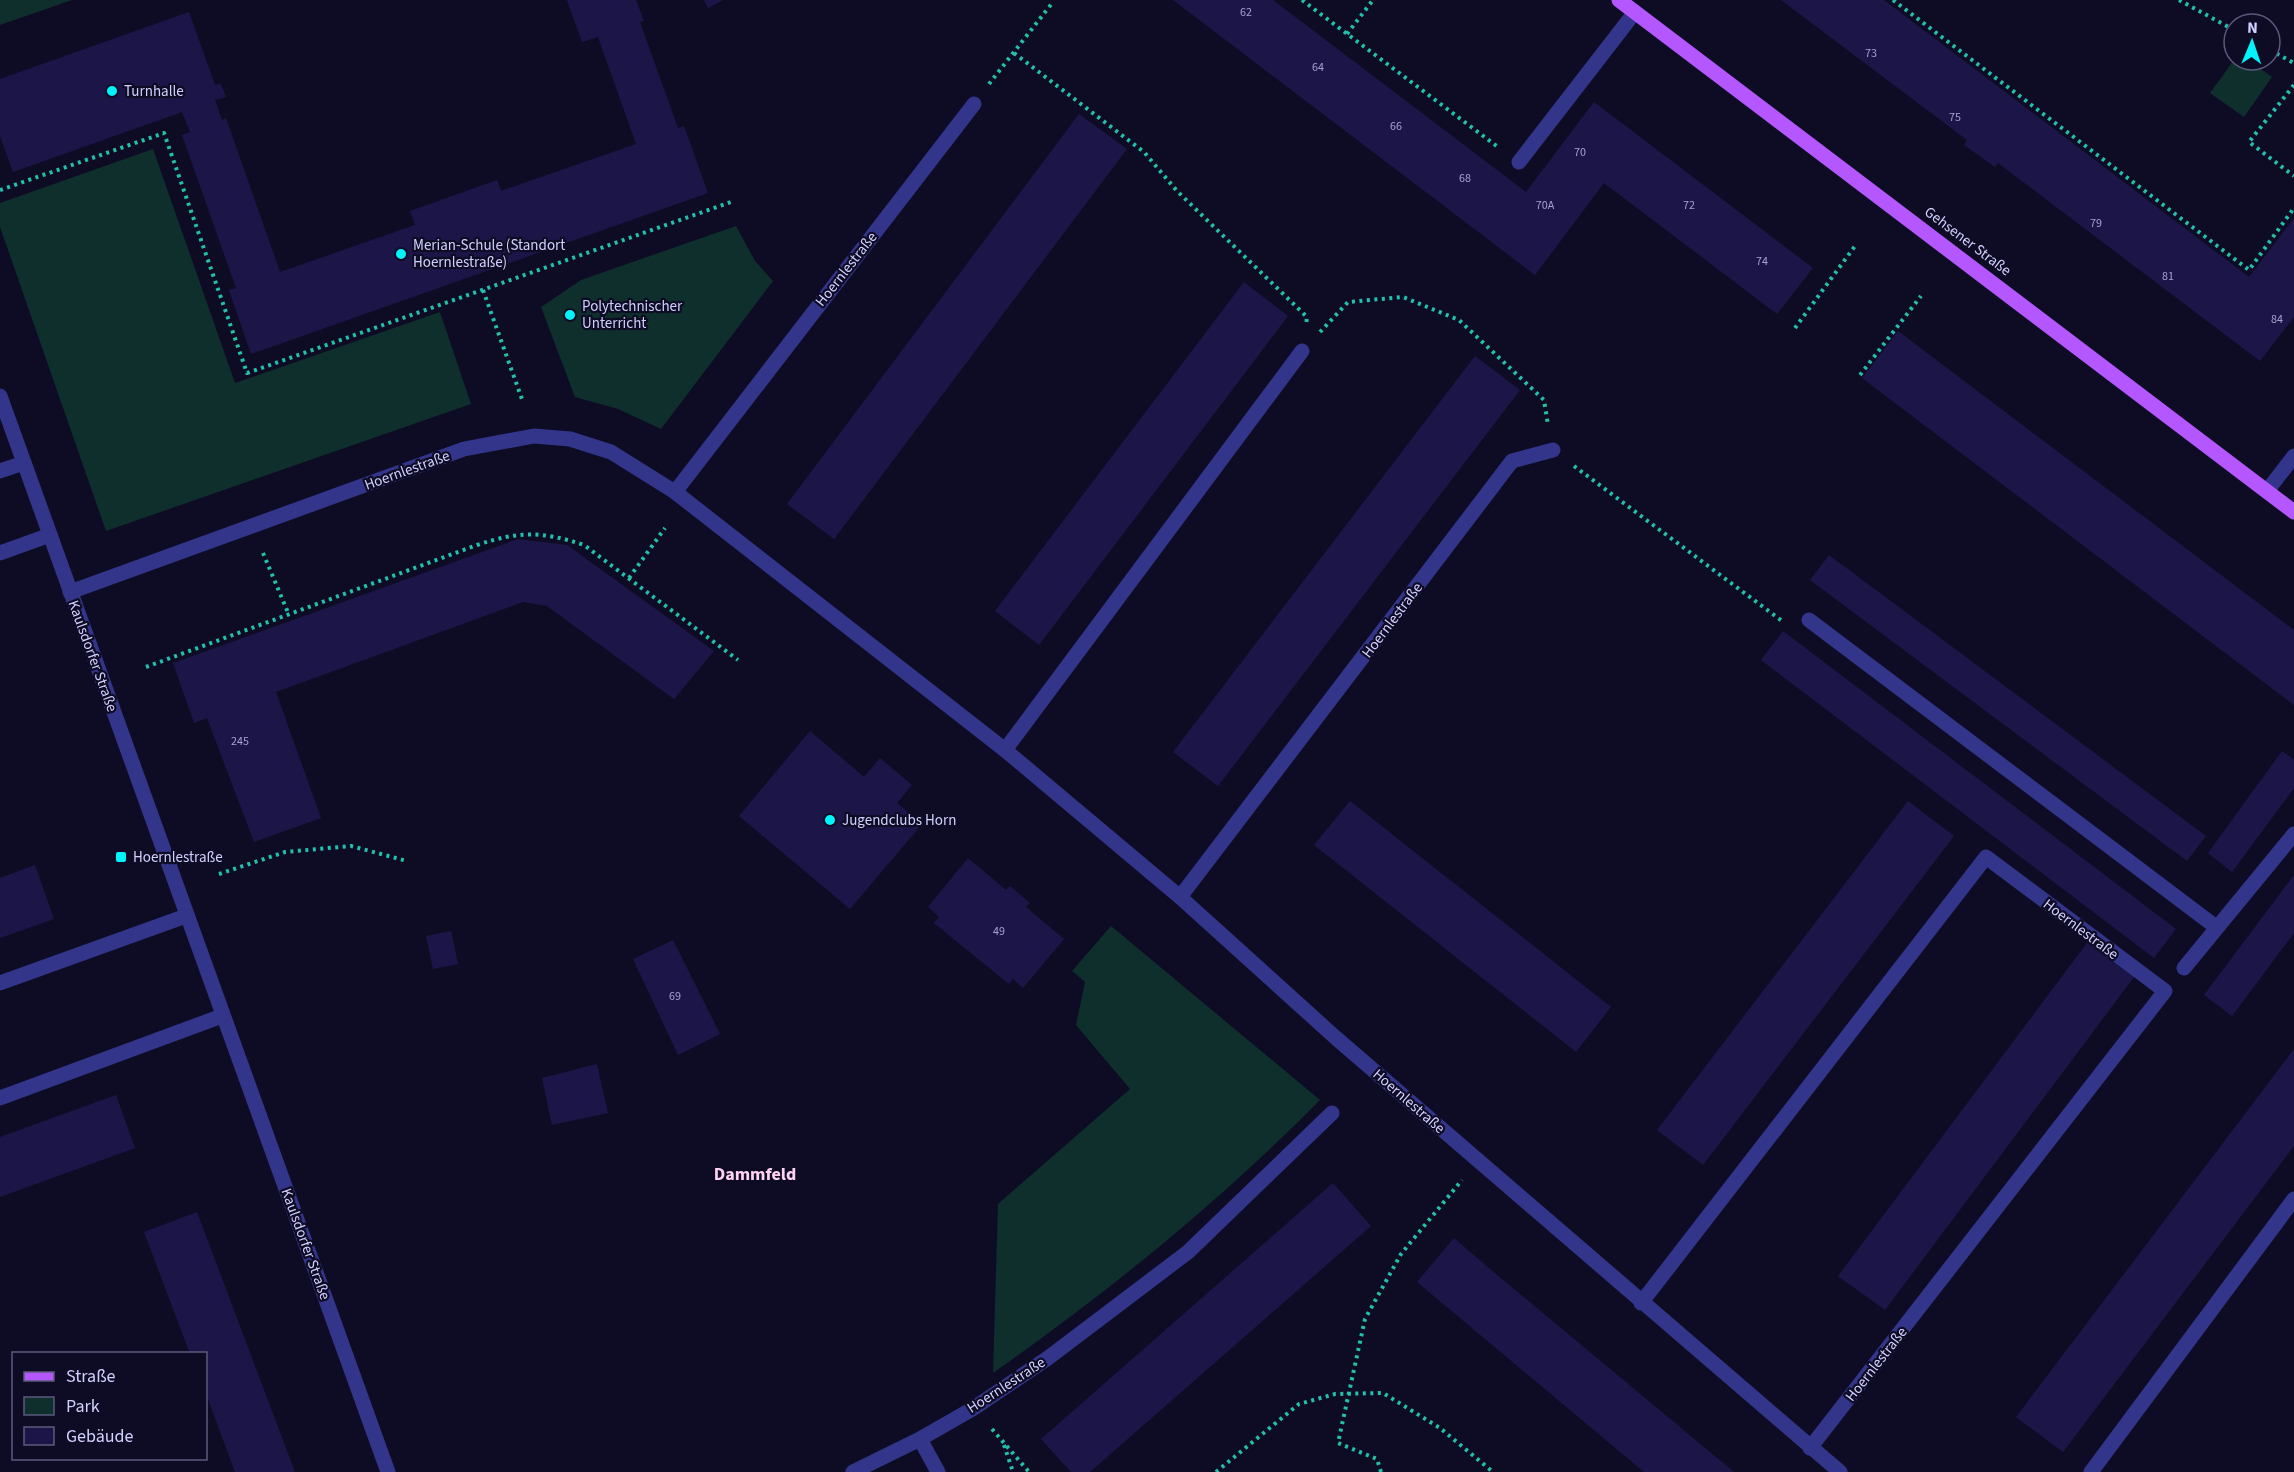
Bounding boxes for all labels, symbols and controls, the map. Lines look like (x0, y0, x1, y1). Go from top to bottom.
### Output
house number: 62 (1240, 4, 1252, 21)
north arrow (2222, 12, 2282, 72)
text: N (2247, 17, 2258, 39)
house number: 73 (1865, 45, 1877, 62)
house number: 64 (1312, 59, 1324, 76)
place label: Turnhalle (124, 81, 184, 102)
marker: Turnhalle (105, 84, 119, 98)
house number: 75 (1949, 109, 1961, 126)
house number: 66 (1390, 118, 1402, 135)
house number: 70 (1574, 144, 1586, 161)
house number: 68 (1459, 170, 1471, 187)
house number: 70A (1536, 197, 1555, 214)
house number: 72 (1683, 197, 1695, 214)
street label: Gehsener Straße (1920, 202, 2015, 281)
house number: 79 (2090, 215, 2102, 232)
street label: Hoernlestraße (811, 228, 882, 311)
place label: Merian-Schule (Standort Hoernlestraße) (413, 235, 565, 273)
marker: Merian-Schule (Standort Hoernlestraße) (394, 247, 408, 261)
house number: 74 (1756, 253, 1768, 270)
house number: 81 (2162, 268, 2174, 285)
place label: Polytechnischer Unterricht (582, 296, 683, 334)
marker: Polytechnischer Unterricht (563, 308, 577, 322)
house number: 84 (2271, 311, 2283, 328)
street label: Hoernlestraße (361, 445, 453, 496)
street label: Hoernlestraße (1357, 578, 1428, 662)
street label: Kaulsdorfer Straße (63, 597, 122, 715)
house number: 245 (231, 733, 249, 750)
place label: Jugendclubs Horn (842, 810, 956, 831)
marker: Jugendclubs Horn (823, 813, 837, 827)
place label: Hoernlestraße (133, 847, 223, 868)
marker: Hoernlestraße (114, 850, 128, 864)
street label: Hoernlestraße (2039, 894, 2123, 965)
house number: 49 (993, 923, 1005, 940)
house number: 69 (669, 988, 681, 1005)
street label: Hoernlestraße (1368, 1064, 1449, 1139)
district label: Dammfeld (714, 1162, 796, 1187)
street label: Kaulsdorfer Straße (276, 1185, 335, 1303)
street label: Hoernlestraße (1841, 1323, 1912, 1406)
legend (12, 1352, 207, 1460)
street label: Hoernlestraße (963, 1352, 1050, 1419)
text: Straße (66, 1364, 116, 1389)
text: Park (66, 1394, 100, 1419)
text: Gebäude (66, 1424, 134, 1449)

